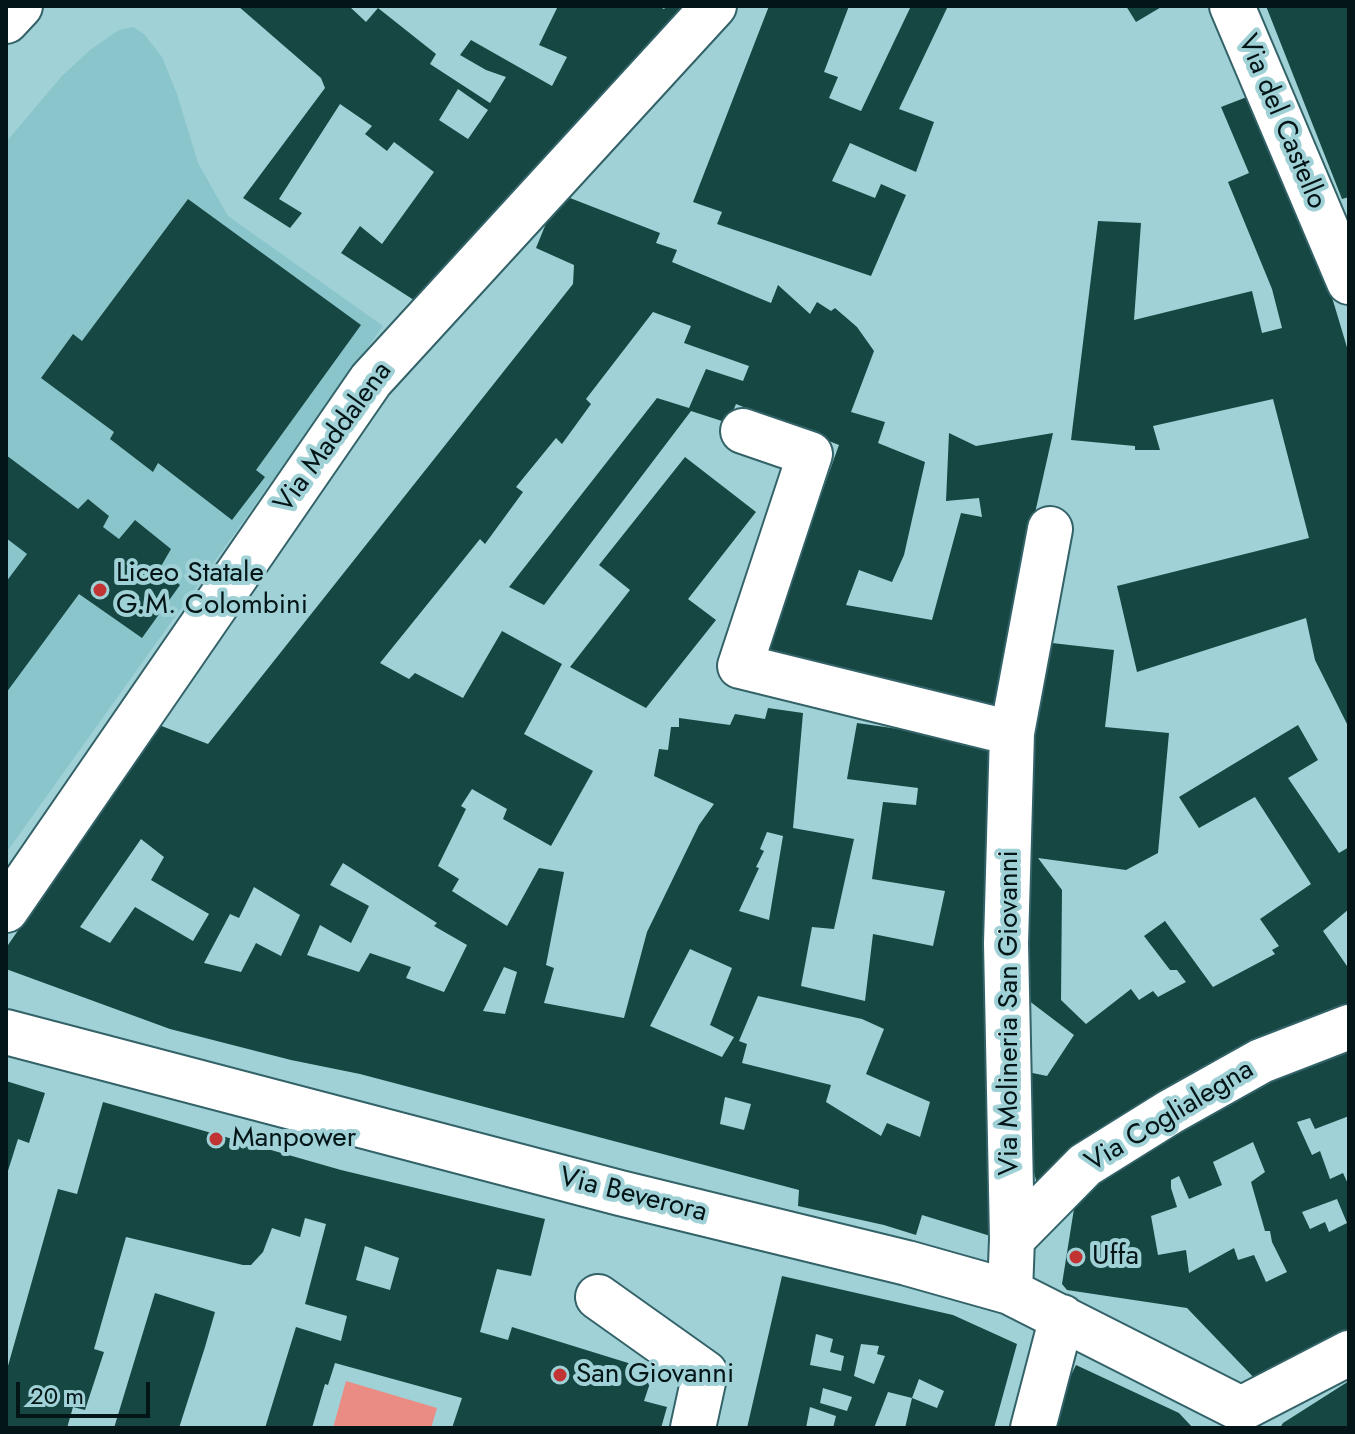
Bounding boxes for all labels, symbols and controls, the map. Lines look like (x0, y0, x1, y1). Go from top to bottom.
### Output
street label: Via del Castello (1229, 30, 1333, 214)
street label: Via Maddalena (268, 356, 400, 520)
place label: Liceo Statale G.M. Colombini (116, 557, 308, 623)
marker: Liceo Statale G.M. Colombini (91, 581, 109, 599)
street label: Via Molineria San Giovanni (993, 850, 1027, 1176)
street label: Via Coglialegna (1080, 1054, 1260, 1180)
place label: Manpower (232, 1122, 356, 1156)
marker: Manpower (207, 1130, 225, 1148)
street label: Via Beverora (556, 1161, 710, 1231)
place label: Uffa (1092, 1240, 1139, 1274)
marker: Uffa (1067, 1248, 1085, 1266)
place label: San Giovanni (576, 1358, 734, 1392)
scale bar (20, 1366, 154, 1416)
marker: San Giovanni (551, 1366, 569, 1384)
text: 20 m (30, 1378, 84, 1413)

